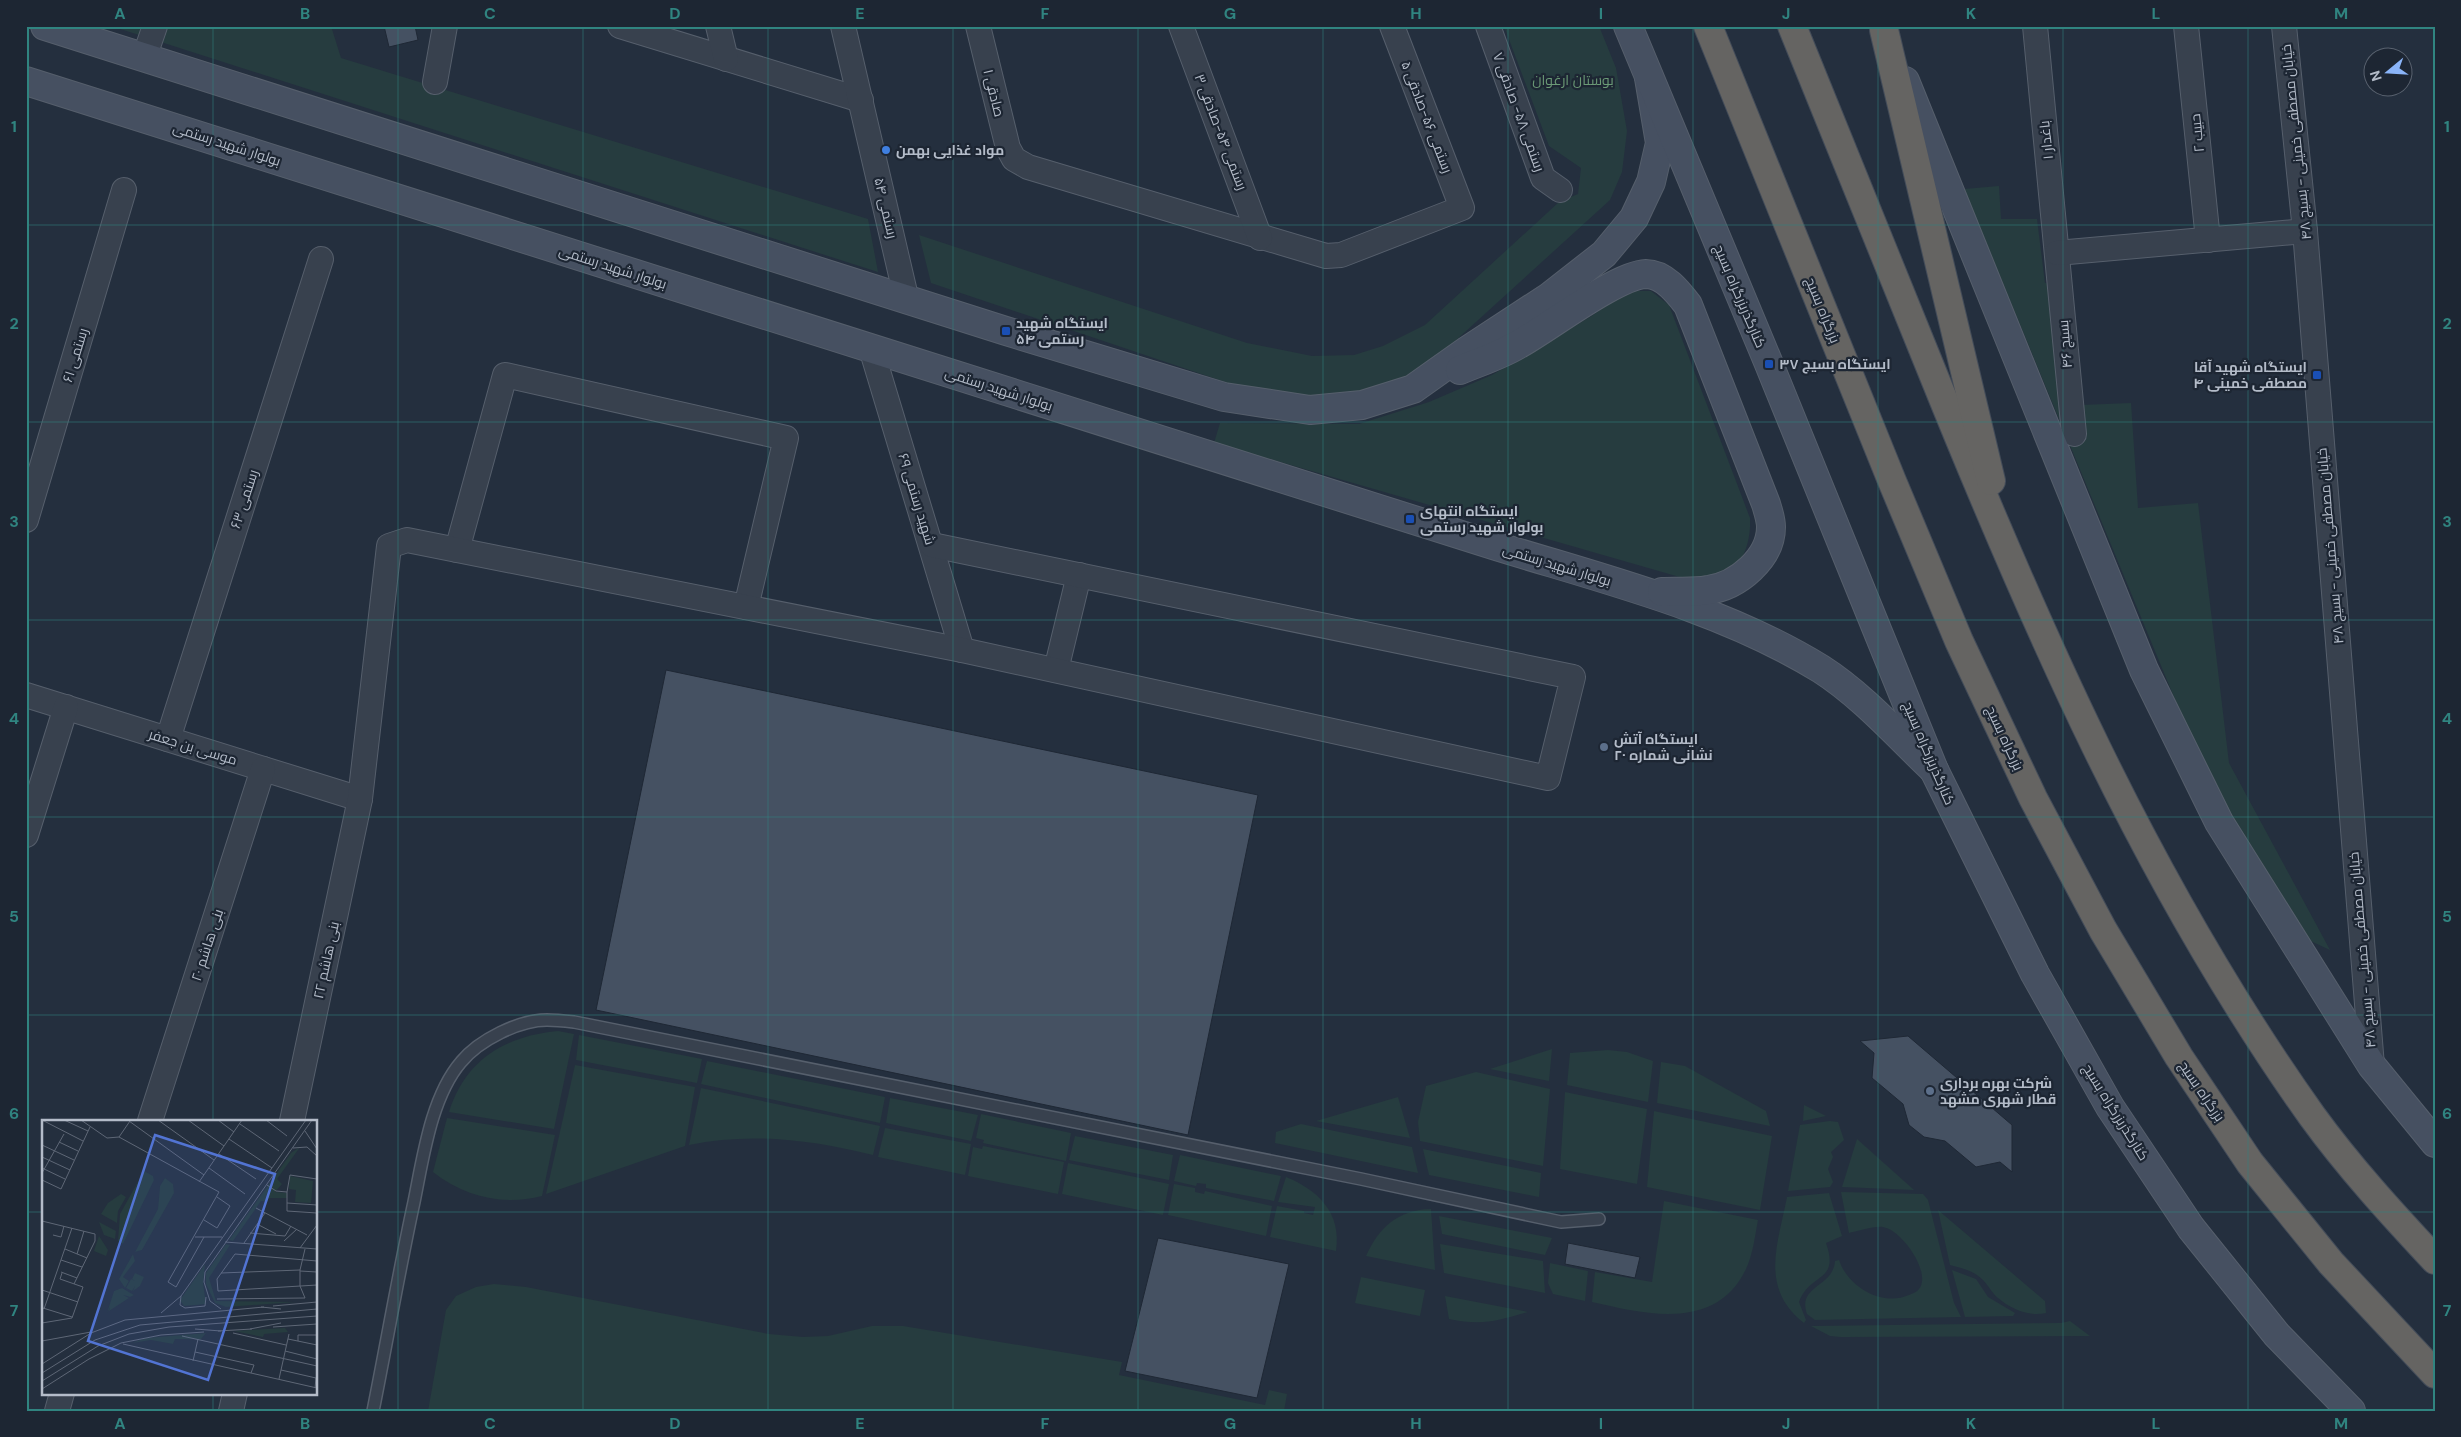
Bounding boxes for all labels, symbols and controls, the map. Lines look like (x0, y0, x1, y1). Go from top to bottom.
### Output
text: A (114, 3, 126, 24)
text: B (300, 3, 310, 24)
text: C (484, 3, 496, 24)
text: D (669, 3, 681, 24)
text: E (855, 3, 865, 24)
text: F (1041, 3, 1050, 24)
text: G (1224, 3, 1236, 24)
text: H (1410, 3, 1422, 24)
text: I (1599, 3, 1603, 24)
text: J (1782, 3, 1790, 24)
text: K (1966, 3, 1977, 24)
text: L (2152, 3, 2161, 24)
text: M (2334, 3, 2348, 24)
street label: خیابان مصطفی خمینی - بسیج ۴۸ (2277, 43, 2315, 241)
north arrow (2364, 48, 2414, 98)
street label: رستمی ۵۸- صادقی ۷ (1489, 50, 1549, 174)
street label: رستمی ۵۶-صادقی ۵ (1397, 58, 1457, 176)
street label: صادقی ۱ (979, 67, 1009, 119)
text: N (2365, 68, 2386, 84)
street label: رستمی ۵۴-صادقی ۳ (1191, 71, 1251, 193)
park label: بوستان ارغوان (1532, 71, 1614, 89)
street label: حبیب ۲ (2186, 113, 2208, 153)
text: 1 (11, 116, 17, 137)
text: 1 (2444, 116, 2450, 137)
street label: بولوار شهید رستمی (171, 118, 283, 170)
street label: باغدار ۱ (2035, 120, 2057, 160)
place label: مواد غذایی بهمن (896, 141, 1004, 159)
marker: مواد غذایی بهمن (880, 144, 892, 156)
street label: رستمی ۵۴ (870, 176, 902, 240)
street label: بولوار شهید رستمی (557, 241, 669, 293)
street label: کنارگذربزرگراه بسیج (1710, 241, 1770, 351)
street label: بزرگراه بسیج (1802, 274, 1844, 346)
text: 2 (9, 313, 19, 334)
text: 2 (2442, 313, 2452, 334)
place label: ایستگاه شهید رستمی ۵۴ (1016, 314, 1108, 348)
street label: بسیج ۴۶ (2054, 319, 2076, 369)
marker: ایستگاه شهید رستمی ۵۴ (1000, 325, 1012, 337)
street label: رستمی ۶۱ (58, 326, 92, 384)
place label: ایستگاه بسیج ۳۷ (1779, 355, 1891, 374)
marker: ایستگاه بسیج ۳۷ (1763, 358, 1775, 370)
place label: ایستگاه شهید آقا مصطفی خمینی ۴ (2193, 358, 2307, 392)
street label: بولوار شهید رستمی (943, 363, 1055, 415)
marker: ایستگاه شهید آقا مصطفی خمینی ۴ (2311, 369, 2323, 381)
street label: خیابان مصطفی خمینی - بسیج ۴۸ (2312, 447, 2348, 645)
street label: شهید رستمی ۶۹ (894, 451, 940, 547)
street label: رستمی ۶۳ (226, 467, 262, 531)
place label: ایستگاه انتهای بولوار شهید رستمی (1420, 502, 1543, 536)
text: 3 (9, 511, 19, 532)
text: 3 (2442, 511, 2452, 532)
marker: ایستگاه انتهای بولوار شهید رستمی (1404, 513, 1416, 525)
street label: بولوار شهید رستمی (1501, 540, 1613, 590)
street label: کنارگذربزرگراه بسیج (1899, 698, 1959, 808)
street label: بزرگراه بسیج (1982, 703, 2028, 773)
text: 4 (9, 708, 19, 729)
text: 4 (2442, 708, 2452, 729)
street label: موسی بن جعفر (146, 725, 240, 769)
place label: ایستگاه آتش نشانی شماره ۲۰ (1614, 730, 1713, 764)
marker: ایستگاه آتش نشانی شماره ۲۰ (1598, 741, 1610, 753)
street label: خیابان مصطفی خمینی - بسیج ۴۸ (2344, 851, 2380, 1049)
text: 5 (9, 906, 19, 927)
text: 5 (2442, 906, 2452, 927)
street label: بنی هاشم ۲۰ (187, 907, 228, 984)
street label: بنی هاشم ۲۲ (309, 920, 344, 1000)
street label: بزرگراه بسیج (2175, 1057, 2229, 1125)
street label: کنارگذربزرگراه بسیج (2079, 1060, 2153, 1164)
place label: شرکت بهره برداری قطار شهری مشهد (1940, 1074, 2056, 1108)
marker: شرکت بهره برداری قطار شهری مشهد (1924, 1085, 1936, 1097)
text: 6 (9, 1103, 19, 1124)
text: 6 (2442, 1103, 2452, 1124)
inset map (42, 1120, 318, 1394)
text: 7 (10, 1300, 19, 1321)
text: 7 (2443, 1300, 2452, 1321)
text: A (114, 1413, 126, 1434)
text: B (300, 1413, 310, 1434)
text: C (484, 1413, 496, 1434)
text: D (669, 1413, 681, 1434)
text: E (855, 1413, 865, 1434)
text: F (1041, 1413, 1050, 1434)
text: G (1224, 1413, 1236, 1434)
text: H (1410, 1413, 1422, 1434)
text: I (1599, 1413, 1603, 1434)
text: J (1782, 1413, 1790, 1434)
text: K (1966, 1413, 1977, 1434)
text: L (2152, 1413, 2161, 1434)
text: M (2334, 1413, 2348, 1434)

